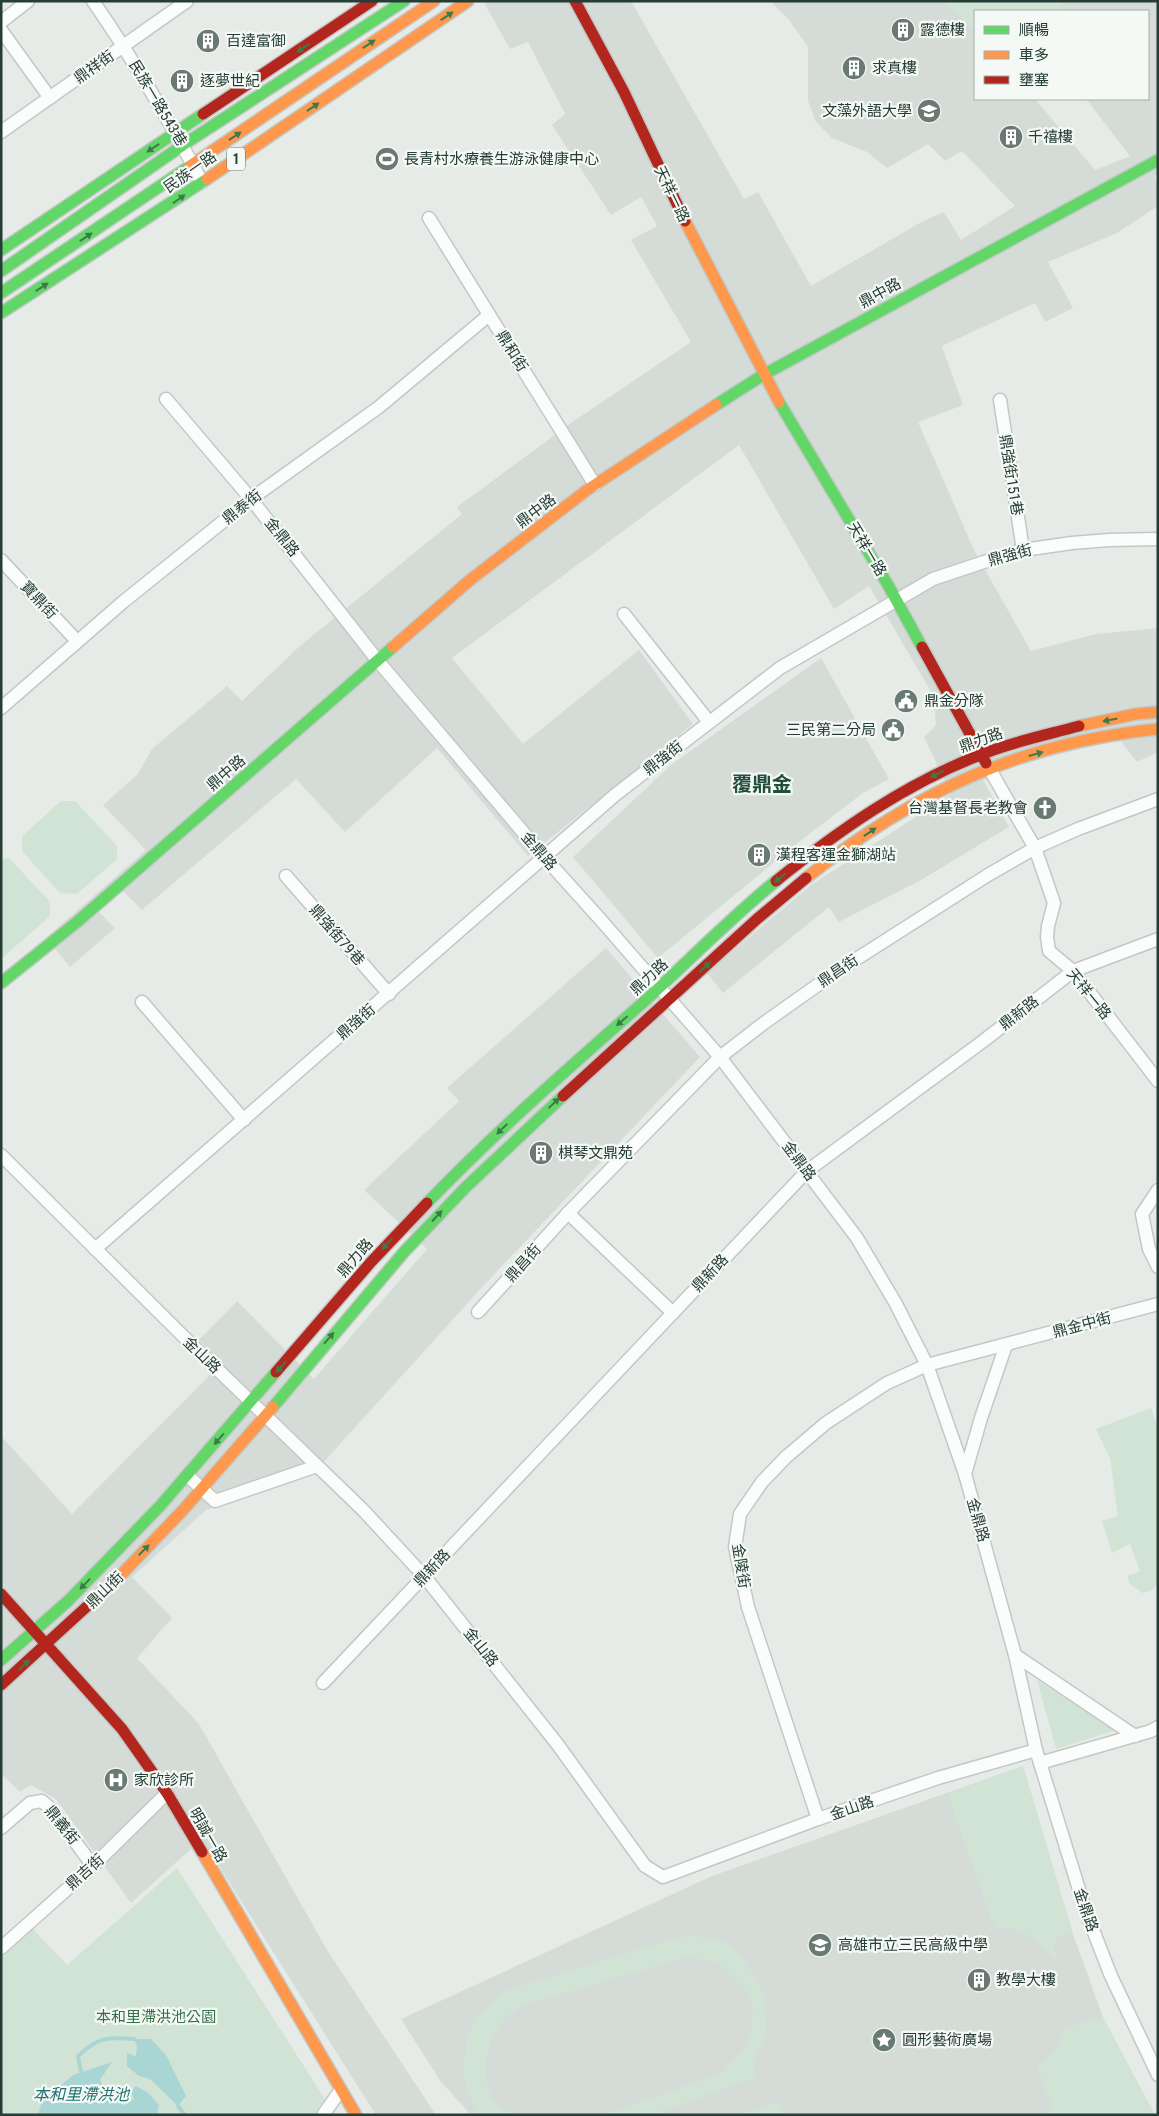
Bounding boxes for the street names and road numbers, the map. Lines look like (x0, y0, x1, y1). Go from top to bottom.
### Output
street label: 鼎祥街 (70, 47, 118, 87)
street label: 民族一路543巷 (125, 57, 191, 149)
street label: 民族一路 (160, 147, 220, 197)
road number: 1 (227, 148, 245, 170)
street label: 天祥一路 (651, 163, 693, 225)
street label: 鼎中路 (856, 274, 904, 312)
street label: 鼎和街 (492, 327, 532, 375)
street label: 鼎強街151巷 (996, 433, 1026, 517)
street label: 鼎泰街 (219, 486, 265, 528)
street label: 鼎中路 (513, 490, 559, 532)
street label: 金鼎路 (261, 514, 303, 560)
street label: 天祥一路 (844, 519, 890, 579)
street label: 鼎強街 (986, 540, 1034, 570)
street label: 寶鼎街 (17, 577, 61, 623)
street label: 鼎力路 (957, 724, 1005, 756)
street label: 鼎強街 (640, 737, 686, 779)
street label: 鼎中路 (203, 751, 249, 795)
street label: 金鼎路 (517, 828, 561, 874)
street label: 鼎強街79巷 (306, 901, 368, 969)
street label: 鼎昌街 (814, 951, 862, 991)
street label: 鼎力路 (626, 955, 672, 999)
street label: 天祥一路 (1063, 965, 1115, 1023)
street label: 鼎新路 (996, 992, 1042, 1034)
street label: 鼎強街 (333, 1000, 379, 1044)
street label: 金鼎路 (778, 1138, 820, 1184)
street label: 鼎力路 (333, 1235, 377, 1281)
street label: 鼎昌街 (501, 1240, 545, 1286)
street label: 鼎新路 (688, 1250, 732, 1296)
street label: 鼎金中街 (1051, 1309, 1113, 1341)
street label: 金山路 (180, 1333, 224, 1377)
street label: 金鼎路 (963, 1496, 993, 1544)
street label: 金陵街 (729, 1542, 753, 1590)
street label: 鼎新路 (410, 1545, 454, 1591)
street label: 鼎山街 (83, 1568, 127, 1612)
street label: 金山路 (460, 1624, 502, 1670)
street label: 金山路 (828, 1792, 876, 1824)
street label: 鼎義街 (41, 1802, 83, 1848)
street label: 明誠一路 (185, 1805, 231, 1865)
street label: 鼎吉街 (62, 1850, 108, 1894)
street label: 金鼎路 (1070, 1886, 1102, 1934)

